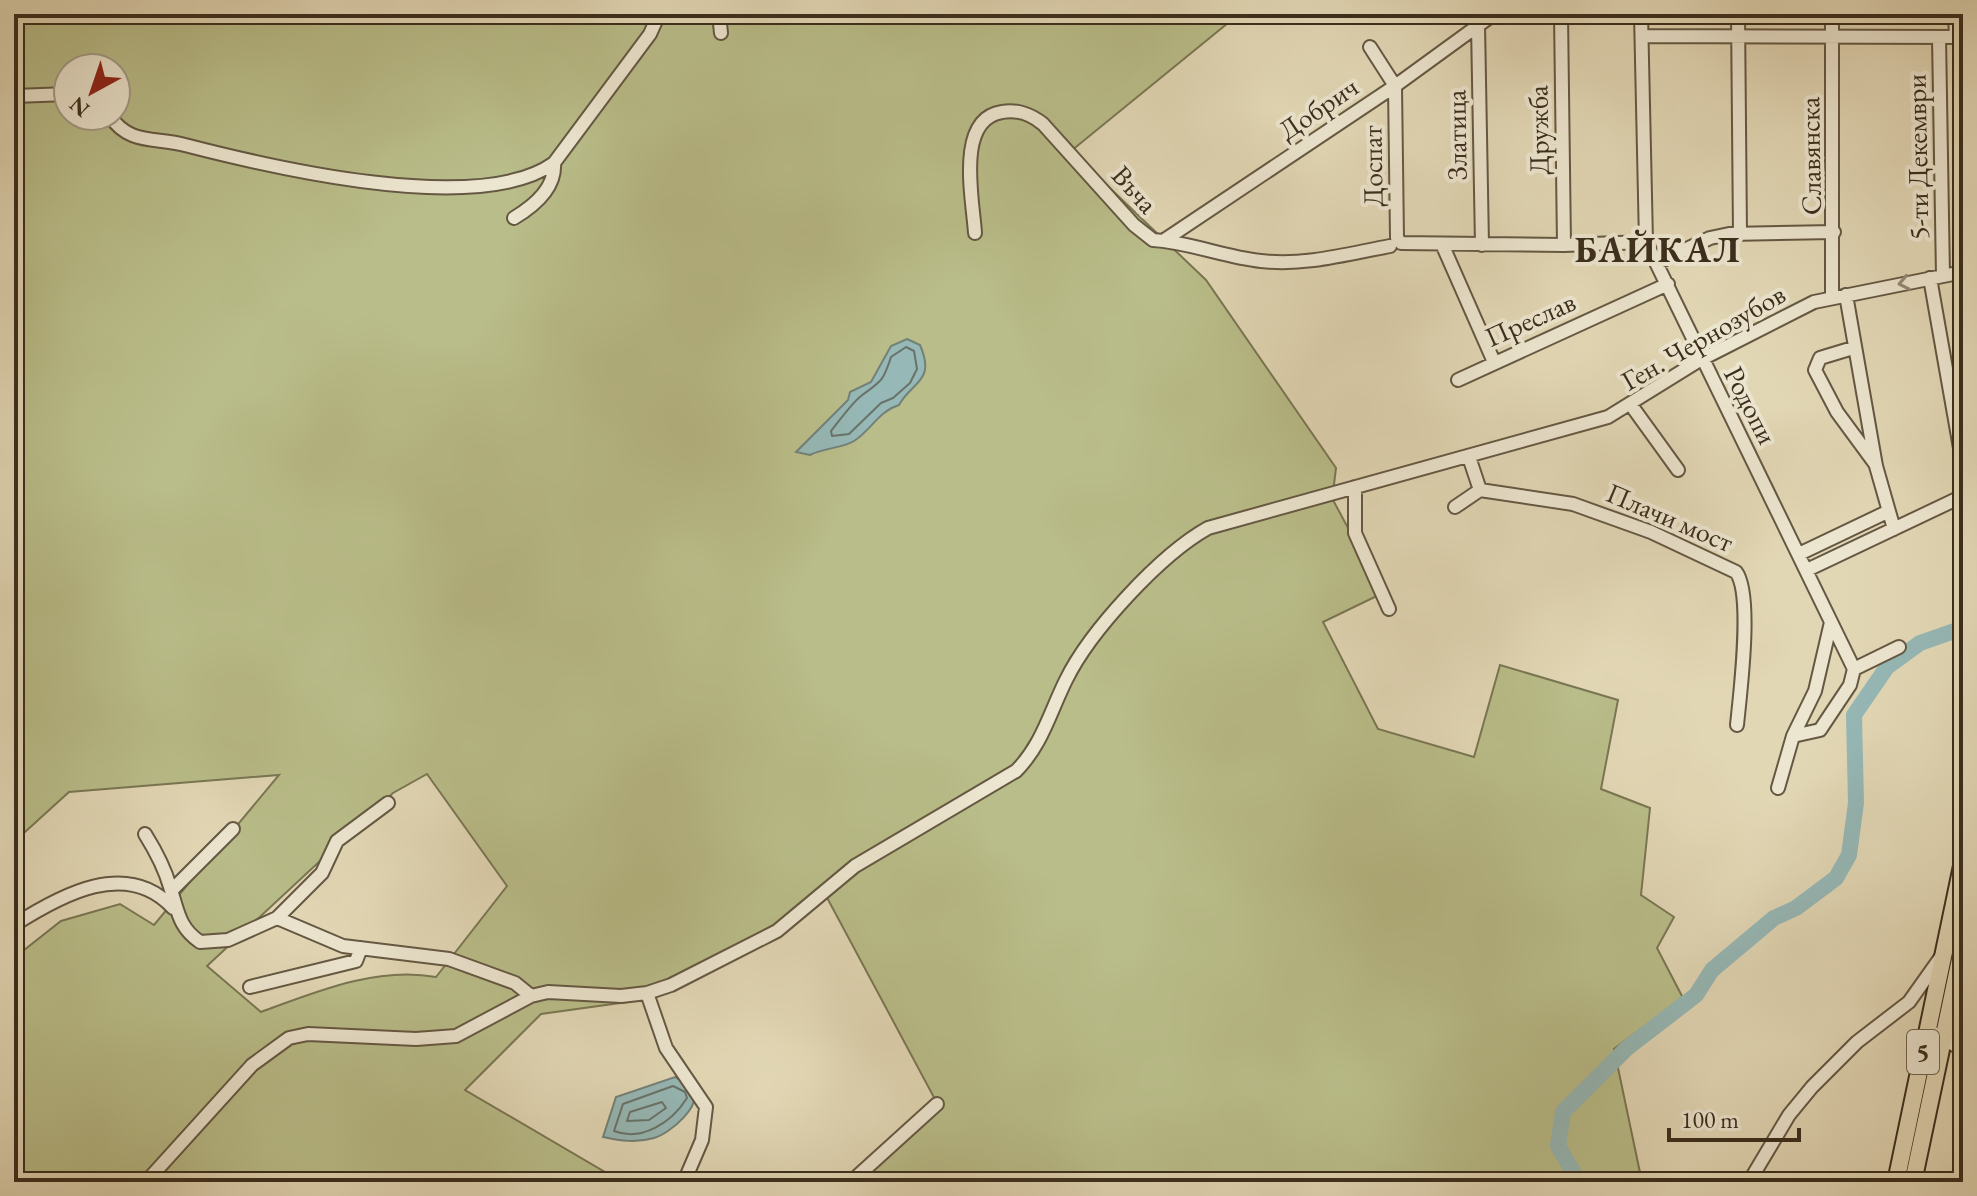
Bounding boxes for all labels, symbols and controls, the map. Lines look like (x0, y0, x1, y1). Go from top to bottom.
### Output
north arrow (52, 52, 132, 132)
street label: Добрич (1271, 68, 1365, 148)
street label: 5-ти Декември (1898, 73, 1936, 240)
street label: Дружба (1519, 84, 1557, 175)
street label: Златица (1437, 88, 1475, 181)
text: N (63, 90, 96, 124)
street label: Славянска (1791, 96, 1829, 216)
street label: Доспат (1353, 125, 1391, 207)
street label: Въча (1104, 157, 1167, 221)
district label: БАЙКАЛ (1574, 226, 1742, 273)
one-way arrow (1898, 274, 1912, 291)
street label: Ген. Чернозубов (1615, 275, 1792, 398)
street label: Преслав (1479, 283, 1581, 355)
street label: Родопи (1716, 360, 1786, 450)
street label: Плачи мост (1601, 474, 1739, 560)
road number: 5 (1907, 1030, 1939, 1074)
scale bar (1669, 1092, 1799, 1142)
text: 100 m (1681, 1104, 1739, 1135)

